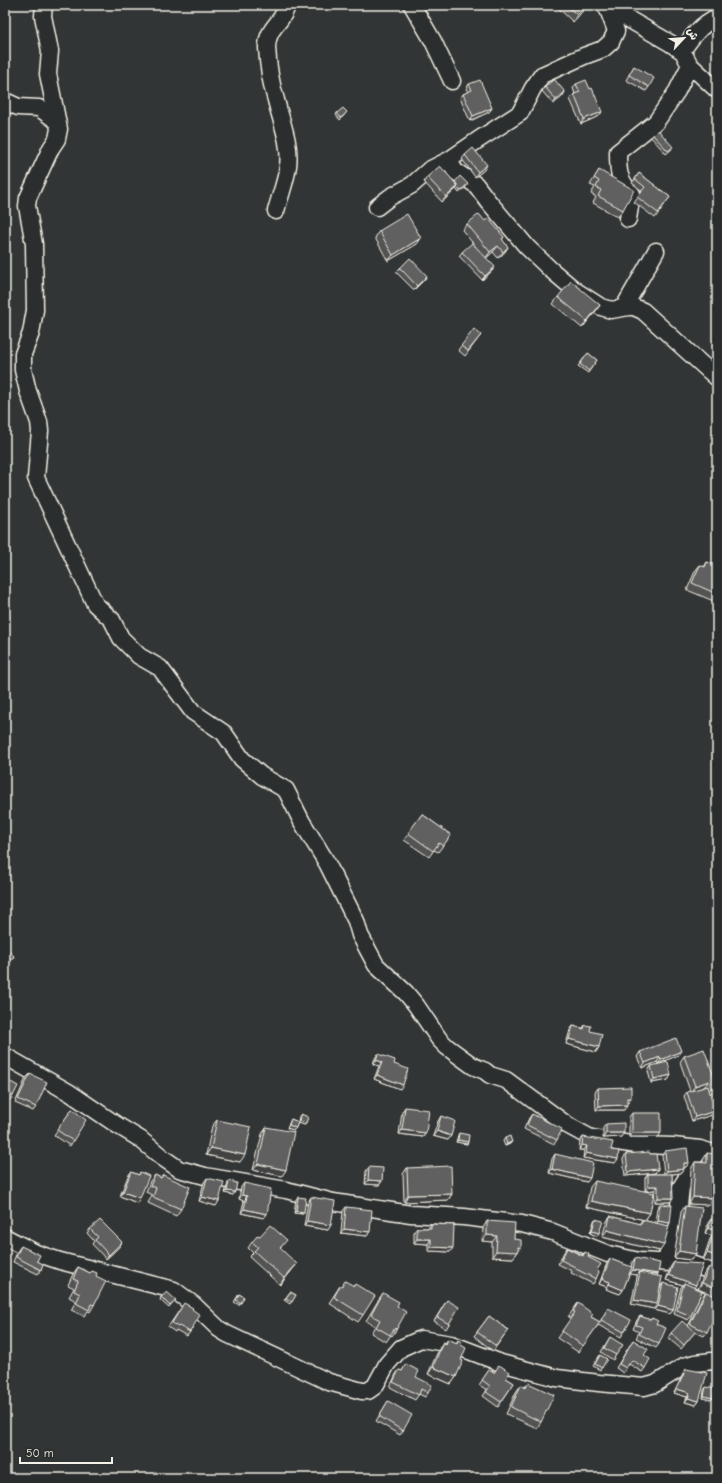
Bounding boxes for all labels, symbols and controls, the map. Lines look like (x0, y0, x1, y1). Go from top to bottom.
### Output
north arrow (664, 18, 704, 58)
text: ش (684, 26, 701, 42)
scale bar (20, 1439, 112, 1465)
text: 50 m (26, 1446, 54, 1460)

